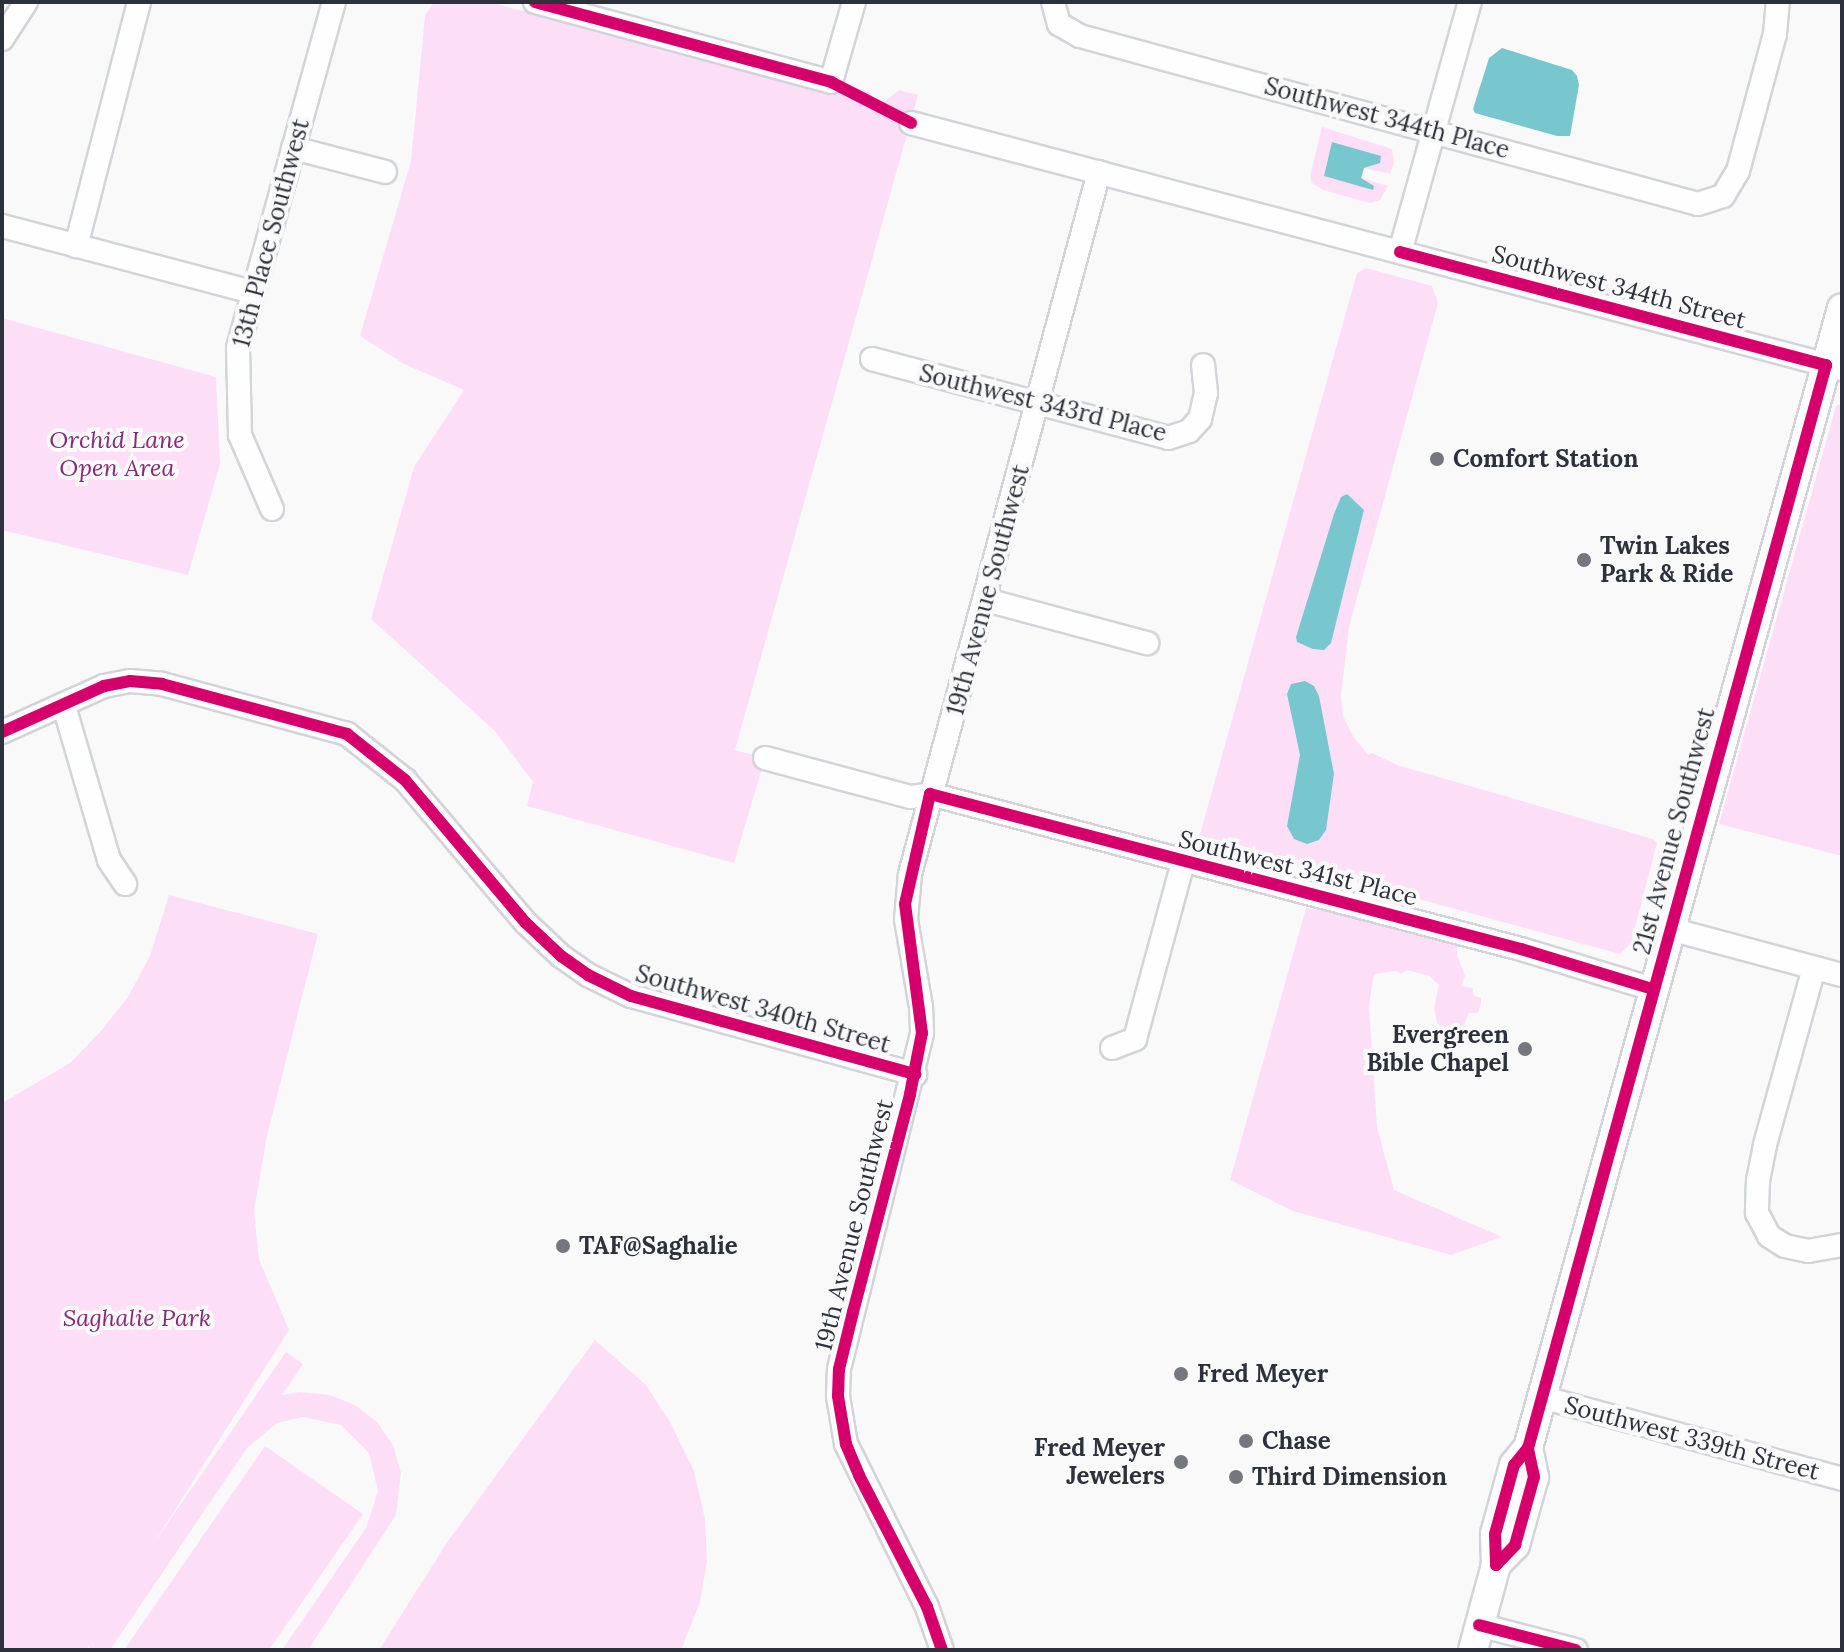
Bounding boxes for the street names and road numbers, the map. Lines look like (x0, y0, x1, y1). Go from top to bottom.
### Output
street label: Southwest 344th Place (1261, 71, 1513, 165)
street label: 13th Place Southwest (227, 116, 315, 350)
street label: Southwest 344th Street (1489, 239, 1749, 335)
street label: Southwest 343rd Place (916, 358, 1170, 448)
street label: 19th Avenue Southwest (941, 462, 1035, 718)
street label: 21st Avenue Southwest (1627, 705, 1721, 957)
street label: Southwest 341st Place (1176, 824, 1420, 912)
street label: Southwest 340th Street (632, 959, 894, 1059)
street label: 19th Avenue Southwest (809, 1096, 899, 1354)
street label: Southwest 339th Street (1561, 1390, 1823, 1486)

